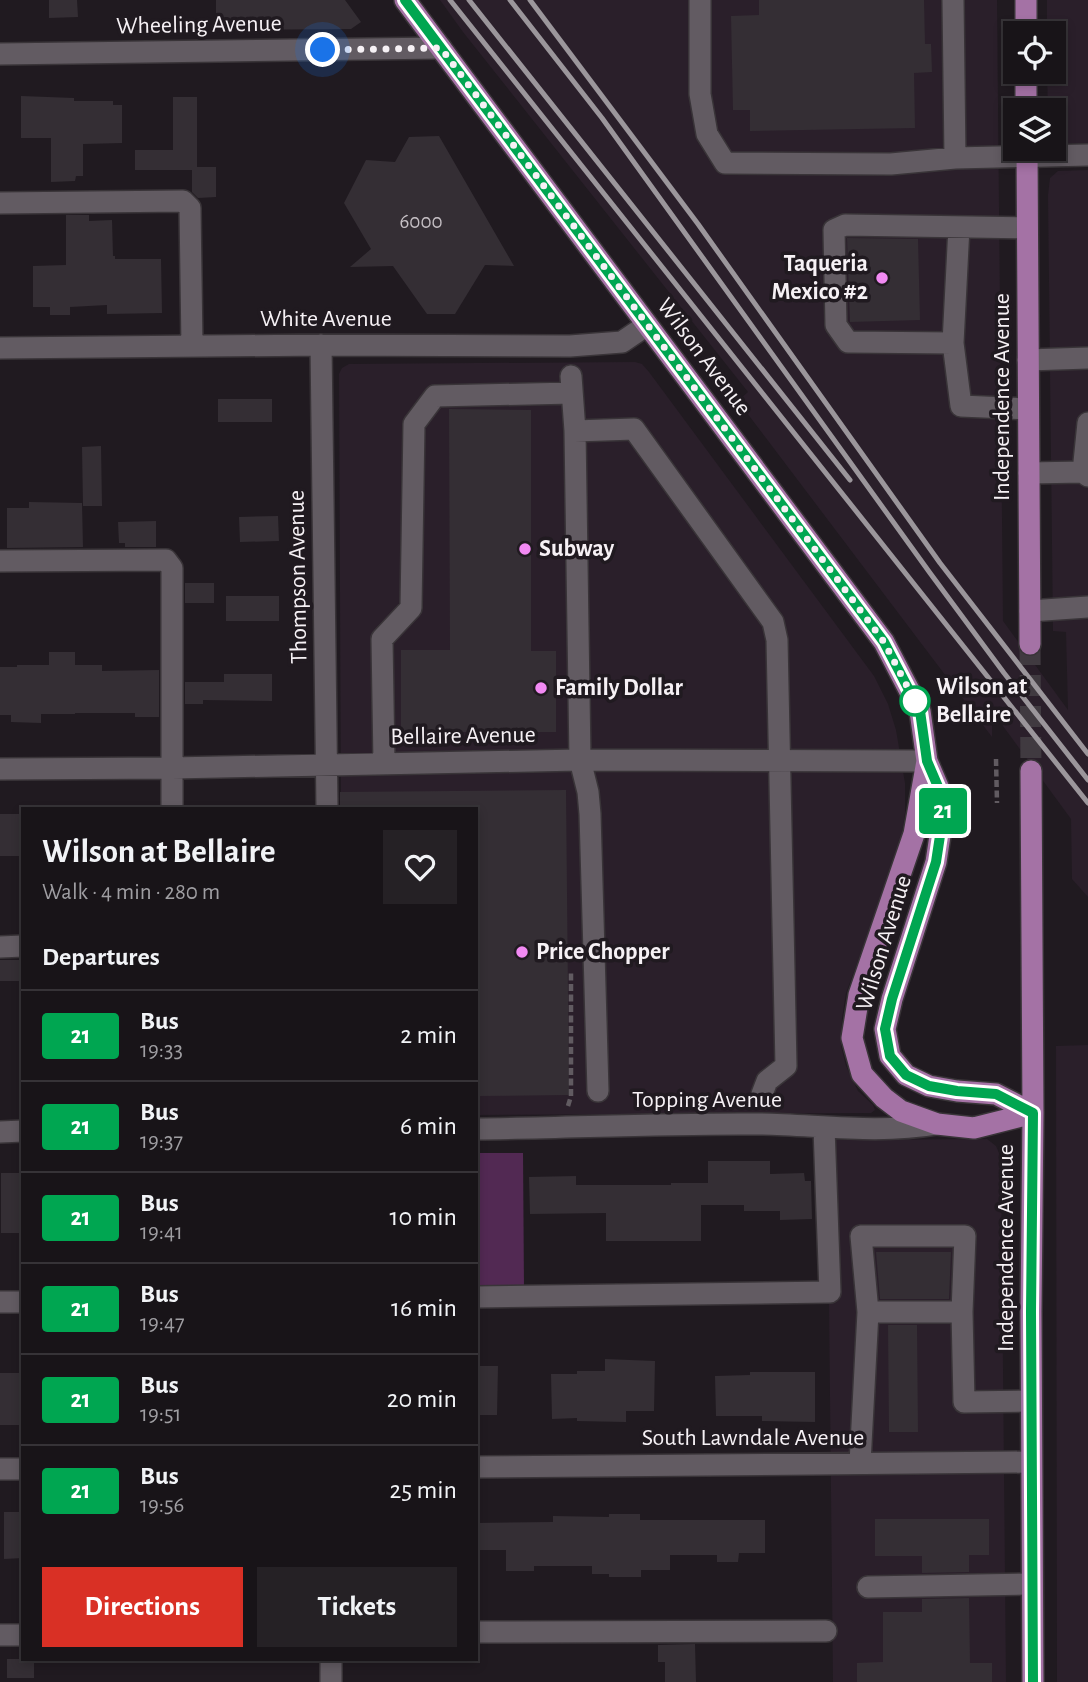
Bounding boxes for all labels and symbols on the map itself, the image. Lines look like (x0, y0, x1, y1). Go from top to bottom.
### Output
street label: Wheeling Avenue (116, 12, 282, 38)
your location (305, 32, 340, 67)
house number: 6000 (399, 211, 443, 232)
place label: Taqueria Mexico #2 (771, 252, 868, 304)
marker: Taqueria Mexico #2 (874, 270, 890, 286)
street label: Independence Avenue (990, 293, 1014, 501)
street label: Wilson Avenue (652, 294, 756, 420)
street label: White Avenue (260, 307, 392, 331)
street label: Thompson Avenue (284, 490, 312, 664)
place label: Subway (539, 537, 615, 561)
marker: Subway (517, 541, 533, 557)
place label: Wilson at Bellaire (936, 675, 1027, 727)
place label: Family Dollar (555, 676, 684, 700)
marker: Family Dollar (533, 680, 549, 696)
marker: Wilson at Bellaire (900, 686, 930, 716)
street label: Bellaire Avenue (390, 723, 536, 749)
line badge: 21 (912, 788, 974, 834)
street label: Wilson Avenue (852, 873, 916, 1013)
place label: Price Chopper (536, 940, 670, 964)
marker: Price Chopper (514, 944, 530, 960)
street label: Topping Avenue (632, 1088, 782, 1112)
street label: Independence Avenue (994, 1144, 1018, 1352)
street label: South Lawndale Avenue (642, 1426, 864, 1450)

